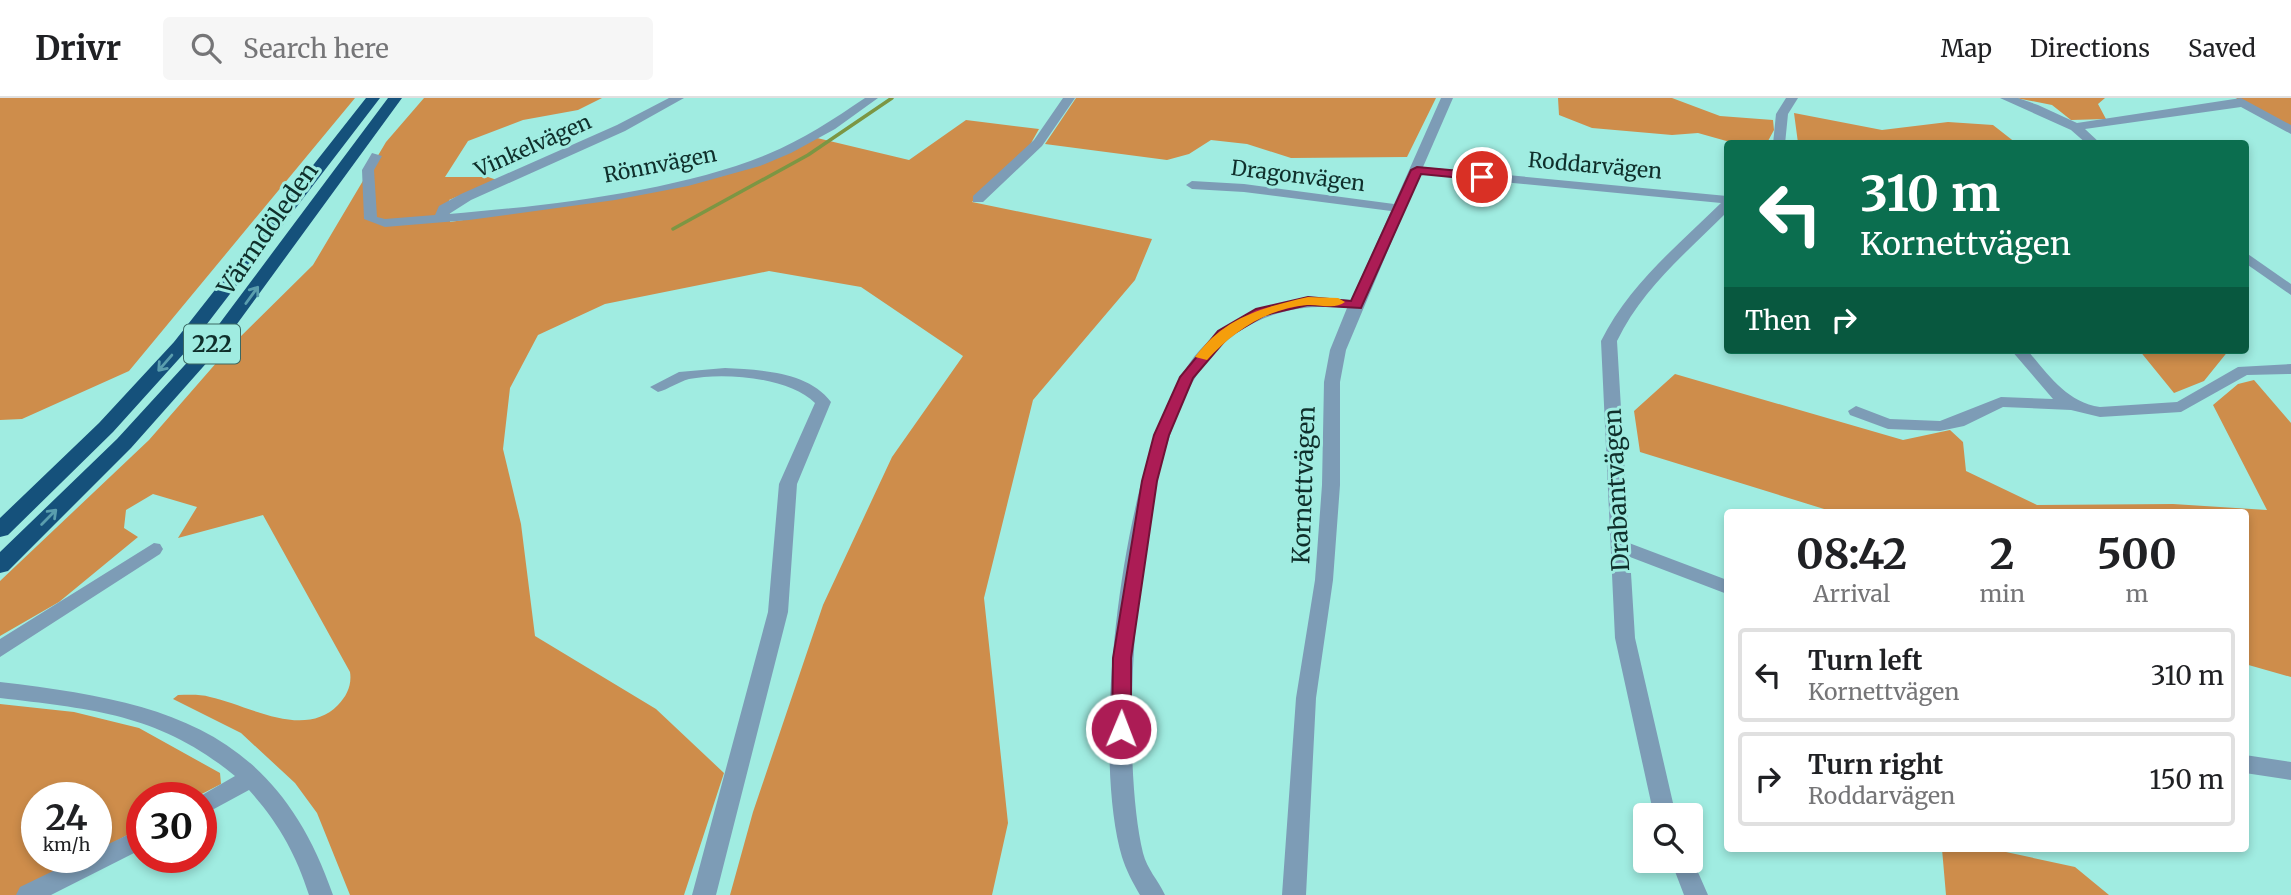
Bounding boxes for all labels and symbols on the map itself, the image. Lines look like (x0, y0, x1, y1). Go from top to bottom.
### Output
street label: Vinkelvägen (469, 108, 595, 184)
street label: Rönnvägen (601, 140, 719, 189)
street label: Roddarvägen (1527, 146, 1663, 185)
pin (1452, 147, 1512, 207)
street label: Dragonvägen (1229, 154, 1367, 197)
street label: Värmdöleden (210, 156, 325, 302)
one-way arrow (244, 286, 259, 305)
road number: 222 (184, 325, 240, 364)
one-way arrow (157, 354, 173, 372)
street label: Kornettvägen (1285, 405, 1322, 565)
street label: Drabantvägen (1597, 408, 1636, 572)
one-way arrow (41, 509, 58, 526)
position arrow (1084, 692, 1158, 766)
speed limit sign: 30 (126, 782, 217, 873)

